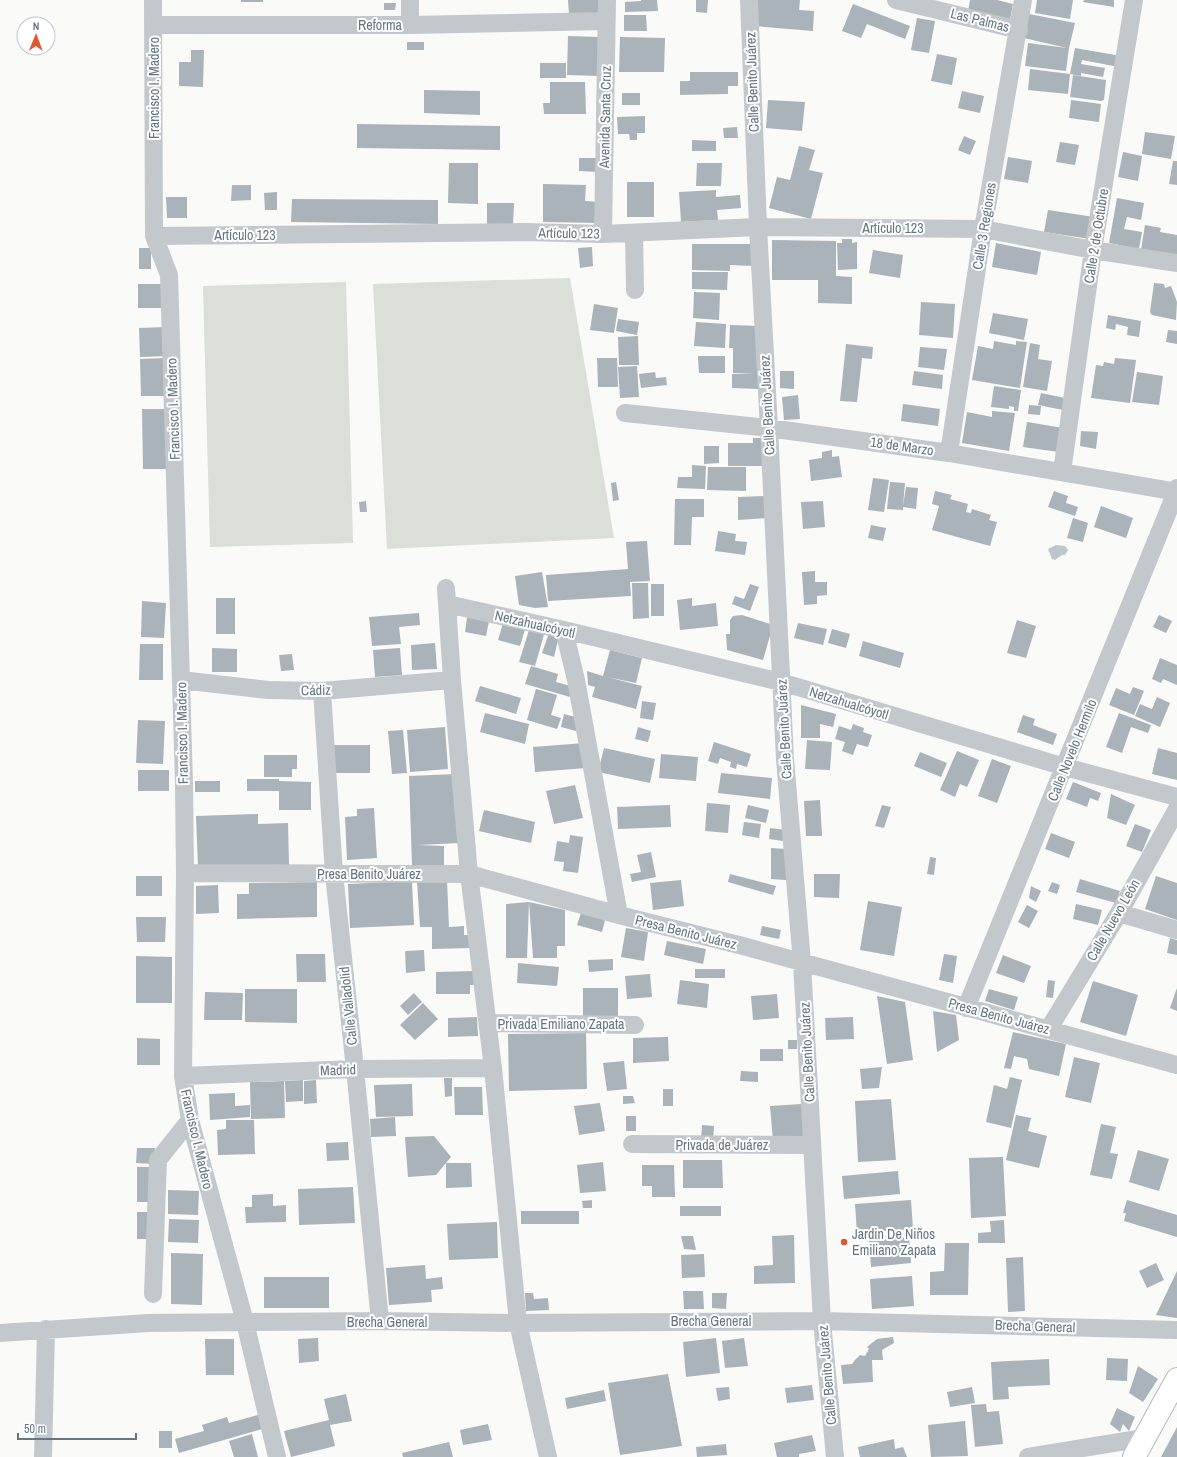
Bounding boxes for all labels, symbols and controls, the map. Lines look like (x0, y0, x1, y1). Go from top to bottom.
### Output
street label: Las Palmas (949, 4, 1012, 36)
north arrow (16, 16, 56, 56)
street label: Reforma (358, 16, 403, 34)
text: N (33, 19, 40, 33)
street label: Calle Benito Juárez (741, 31, 763, 132)
street label: Francisco I. Madero (145, 37, 163, 139)
street label: Avenida Santa Cruz (595, 65, 615, 169)
street label: Calle 3 Regiones (968, 181, 1000, 271)
street label: Calle 2 de Octubre (1080, 187, 1112, 285)
street label: Artículo 123 (861, 219, 924, 237)
street label: Artículo 123 (537, 223, 600, 243)
street label: Artículo 123 (213, 226, 276, 244)
street label: Calle Benito Juárez (755, 354, 779, 455)
street label: Francisco I. Madero (162, 358, 184, 460)
street label: 18 de Marzo (869, 433, 935, 459)
street label: Netzahualcóyotl (493, 606, 577, 642)
street label: Calle Benito Juárez (772, 678, 796, 779)
street label: Cádiz (301, 681, 331, 699)
street label: Francisco I. Madero (172, 682, 192, 784)
street label: Netzahualcóyotl (807, 682, 891, 724)
street label: Calle Novelo Hermilo (1043, 696, 1101, 804)
street label: Presa Benito Juárez (317, 865, 421, 883)
street label: Calle Nuevo León (1082, 876, 1144, 964)
street label: Presa Benito Juárez (633, 911, 739, 953)
street label: Calle Valladolid (335, 966, 361, 1046)
street label: Presa Benito Juárez (946, 994, 1052, 1038)
street label: Calle Benito Juárez (795, 1001, 819, 1102)
street label: Privada Emiliano Zapata (498, 1015, 625, 1033)
street label: Madrid (320, 1060, 356, 1080)
street label: Francisco I. Madero (177, 1087, 217, 1191)
street label: Privada de Juárez (675, 1136, 769, 1154)
place label: Jardin De Niños Emiliano Zapata (852, 1225, 937, 1259)
marker: Jardin De Niños Emiliano Zapata (839, 1237, 849, 1247)
street label: Brecha General (671, 1312, 751, 1330)
street label: Brecha General (347, 1313, 427, 1331)
street label: Brecha General (995, 1316, 1075, 1336)
street label: Calle Benito Juárez (814, 1324, 840, 1426)
scale bar (18, 1415, 136, 1441)
text: 50 m (24, 1421, 46, 1437)

